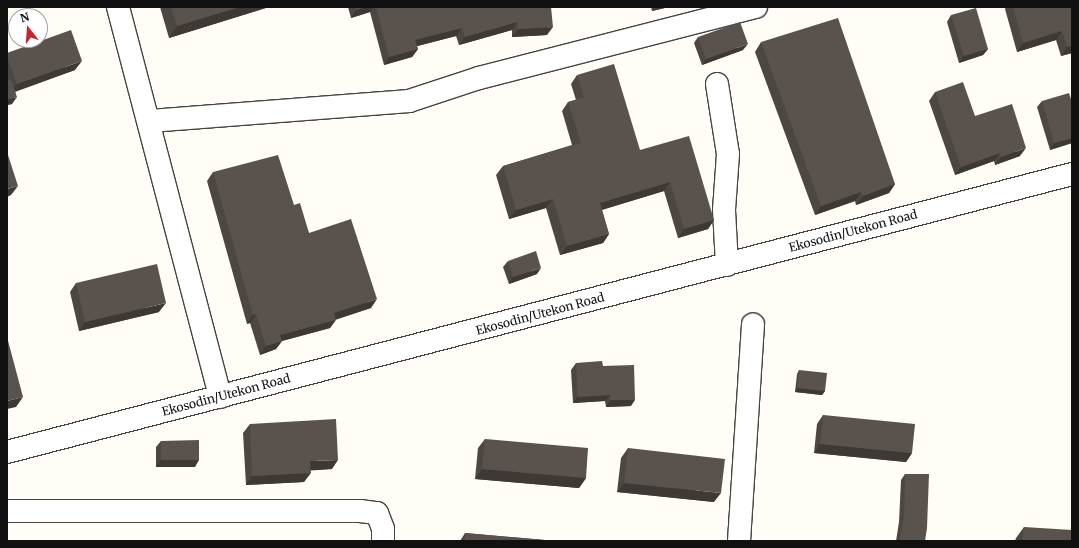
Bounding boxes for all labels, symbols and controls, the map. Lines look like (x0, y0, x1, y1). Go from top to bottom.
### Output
north arrow (8, 8, 48, 48)
text: N (19, 10, 31, 25)
street label: Ekosodin/Utekon Road (787, 207, 919, 255)
street label: Ekosodin/Utekon Road (474, 290, 606, 338)
street label: Ekosodin/Utekon Road (160, 371, 292, 419)

